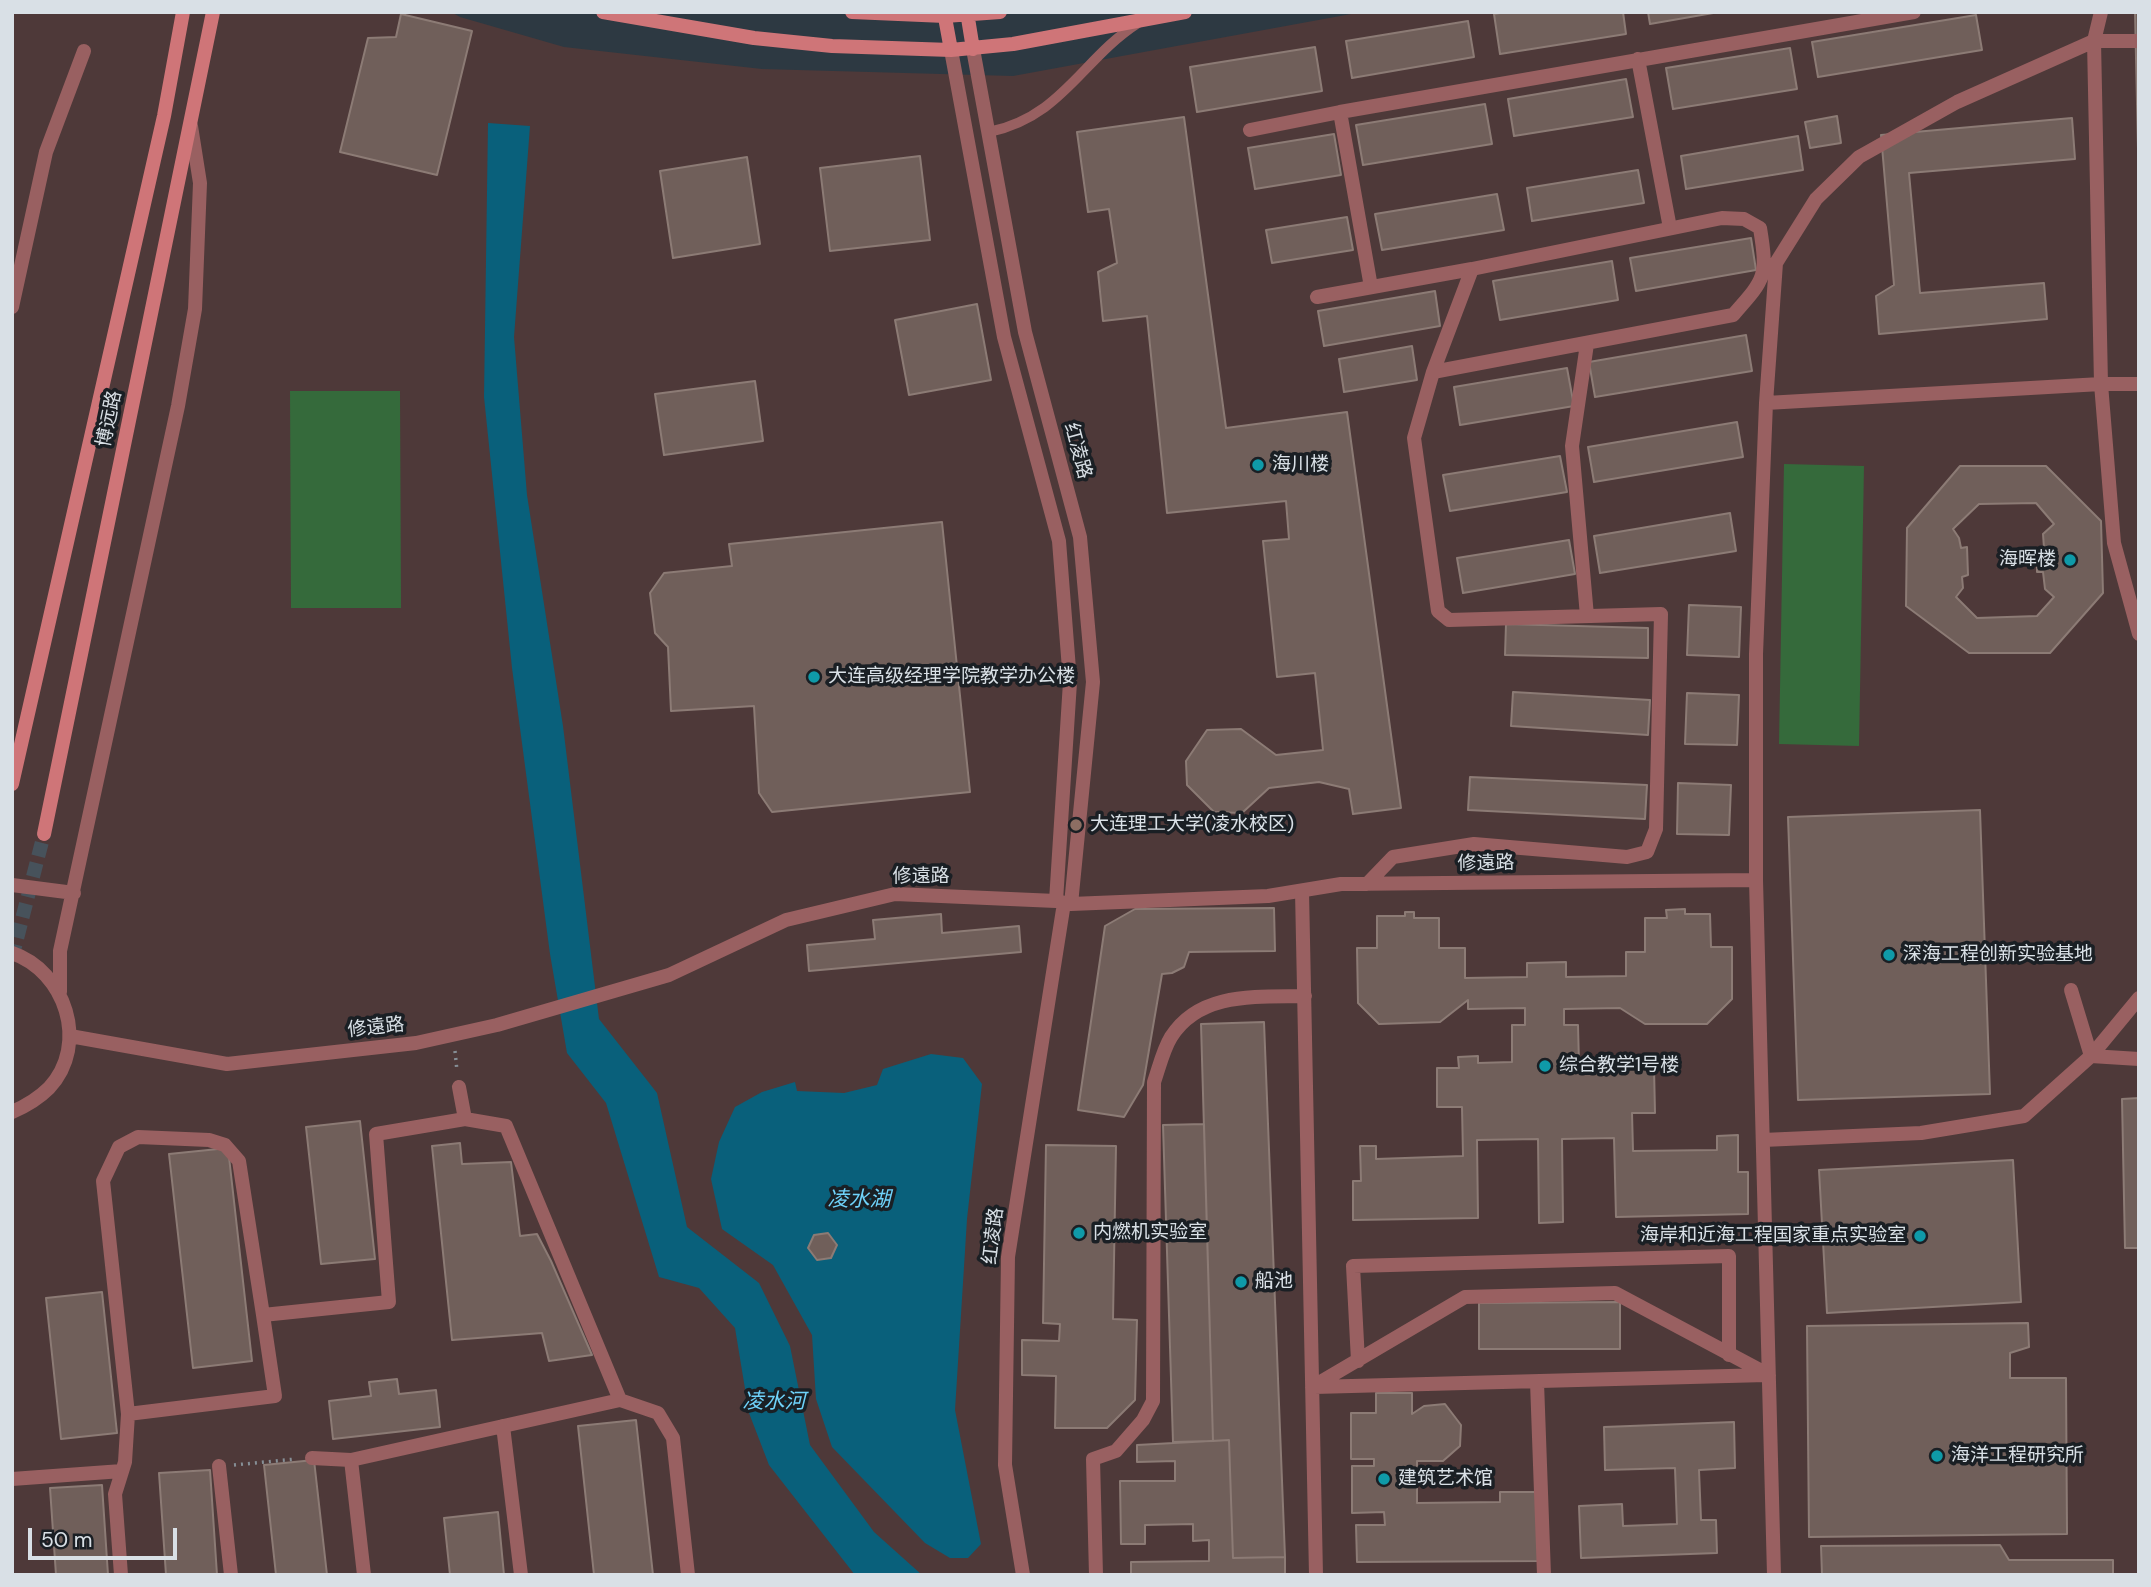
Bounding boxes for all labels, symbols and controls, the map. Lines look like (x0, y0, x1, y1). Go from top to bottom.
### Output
street label: 博远路 (93, 389, 127, 449)
street label: 红凌路 (1059, 421, 1095, 481)
place label: 海川楼 (1272, 454, 1329, 476)
marker: 海川楼 (1250, 457, 1266, 473)
place label: 海晖楼 (1999, 549, 2056, 571)
marker: 海晖楼 (2062, 552, 2078, 568)
place label: 大连高级经理学院教学办公楼 (828, 666, 1075, 688)
marker: 大连高级经理学院教学办公楼 (806, 669, 822, 685)
place label: 大连理工大学(凌水校区) (1090, 814, 1294, 836)
marker: 大连理工大学(凌水校区) (1068, 817, 1084, 833)
street label: 修遠路 (1457, 852, 1515, 876)
street label: 修遠路 (893, 866, 949, 888)
place label: 深海工程创新实验基地 (1903, 944, 2093, 966)
marker: 深海工程创新实验基地 (1881, 947, 1897, 963)
street label: 修遠路 (346, 1014, 406, 1042)
place label: 综合教学1号楼 (1559, 1055, 1679, 1077)
marker: 综合教学1号楼 (1537, 1058, 1553, 1074)
water label: 凌水湖 (828, 1187, 890, 1213)
street label: 红凌路 (979, 1206, 1009, 1266)
place label: 内燃机实验室 (1093, 1222, 1207, 1244)
marker: 内燃机实验室 (1071, 1225, 1087, 1241)
place label: 海岸和近海工程国家重点实验室 (1640, 1225, 1906, 1247)
marker: 海岸和近海工程国家重点实验室 (1912, 1228, 1928, 1244)
place label: 船池 (1255, 1271, 1293, 1293)
marker: 船池 (1233, 1274, 1249, 1290)
water label: 凌水河 (743, 1389, 805, 1415)
place label: 海洋工程研究所 (1951, 1445, 2084, 1467)
marker: 海洋工程研究所 (1929, 1448, 1945, 1464)
place label: 建筑艺术馆 (1398, 1468, 1493, 1490)
marker: 建筑艺术馆 (1376, 1471, 1392, 1487)
scale bar (32, 1514, 180, 1558)
text: 50 m (41, 1526, 92, 1554)

